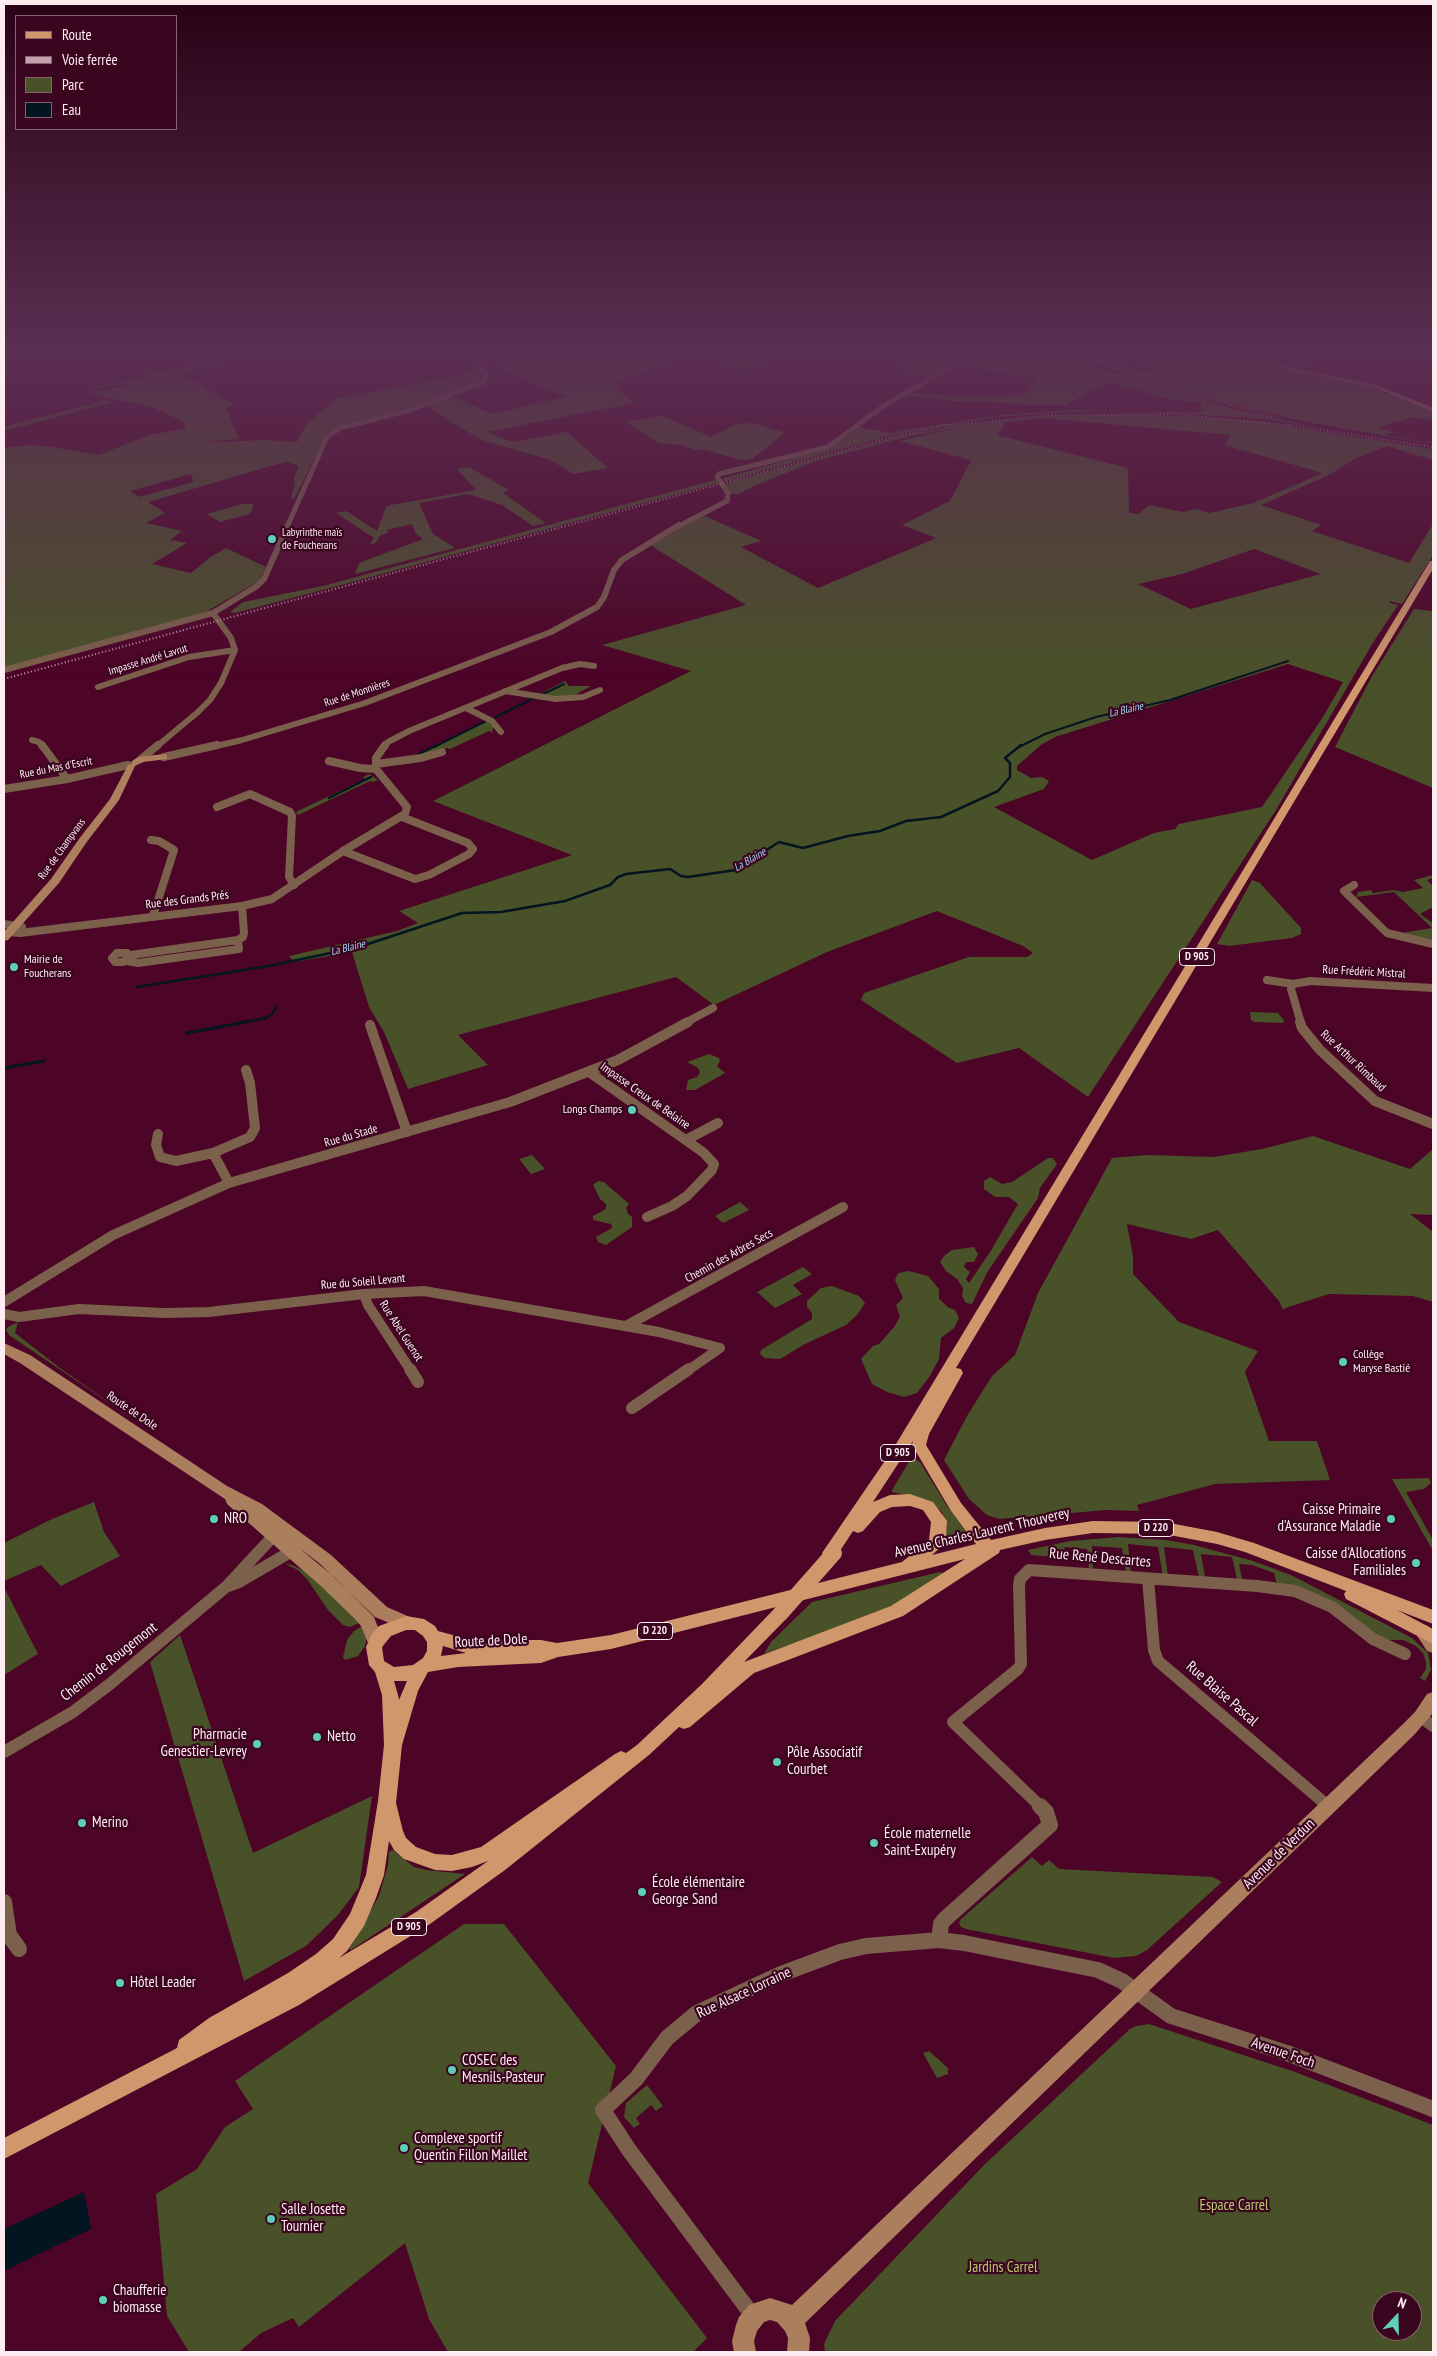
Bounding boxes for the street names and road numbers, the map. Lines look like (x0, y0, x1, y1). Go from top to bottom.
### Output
street label: Impasse André Lavrut (107, 642, 189, 678)
street label: Rue de Monnières (323, 676, 391, 710)
street label: Rue du Mas d'Escrit (19, 754, 93, 782)
street label: Rue de Champvans (36, 816, 88, 882)
street label: Rue des Grands Prés (145, 888, 229, 912)
road number: D 905 (1180, 949, 1214, 966)
street label: Rue Frédéric Mistral (1322, 963, 1406, 981)
street label: Rue Arthur Rimbaud (1317, 1027, 1389, 1095)
street label: Impasse Creux de Belaine (597, 1060, 693, 1132)
street label: Rue du Stade (323, 1122, 379, 1150)
street label: Chemin des Arbres Secs (683, 1226, 775, 1286)
street label: Rue du Soleil Levant (320, 1271, 406, 1293)
street label: Rue Abel Guenot (376, 1298, 426, 1364)
street label: Route de Dole (104, 1389, 160, 1433)
road number: D 905 (880, 1445, 916, 1462)
street label: Avenue Charles Laurent Thouverey (893, 1504, 1071, 1562)
road number: D 220 (1138, 1520, 1174, 1536)
street label: Rue René Descartes (1048, 1545, 1152, 1571)
street label: Chemin de Rougemont (57, 1619, 161, 1705)
road number: D 220 (638, 1622, 672, 1640)
street label: Route de Dole (454, 1630, 528, 1652)
street label: Rue Blaise Pascal (1182, 1658, 1262, 1730)
street label: Avenue de Verdun (1239, 1815, 1319, 1893)
road number: D 905 (392, 1918, 426, 1935)
street label: Rue Alsace Lorraine (694, 1963, 794, 2023)
street label: Avenue Foch (1249, 2034, 1317, 2072)

